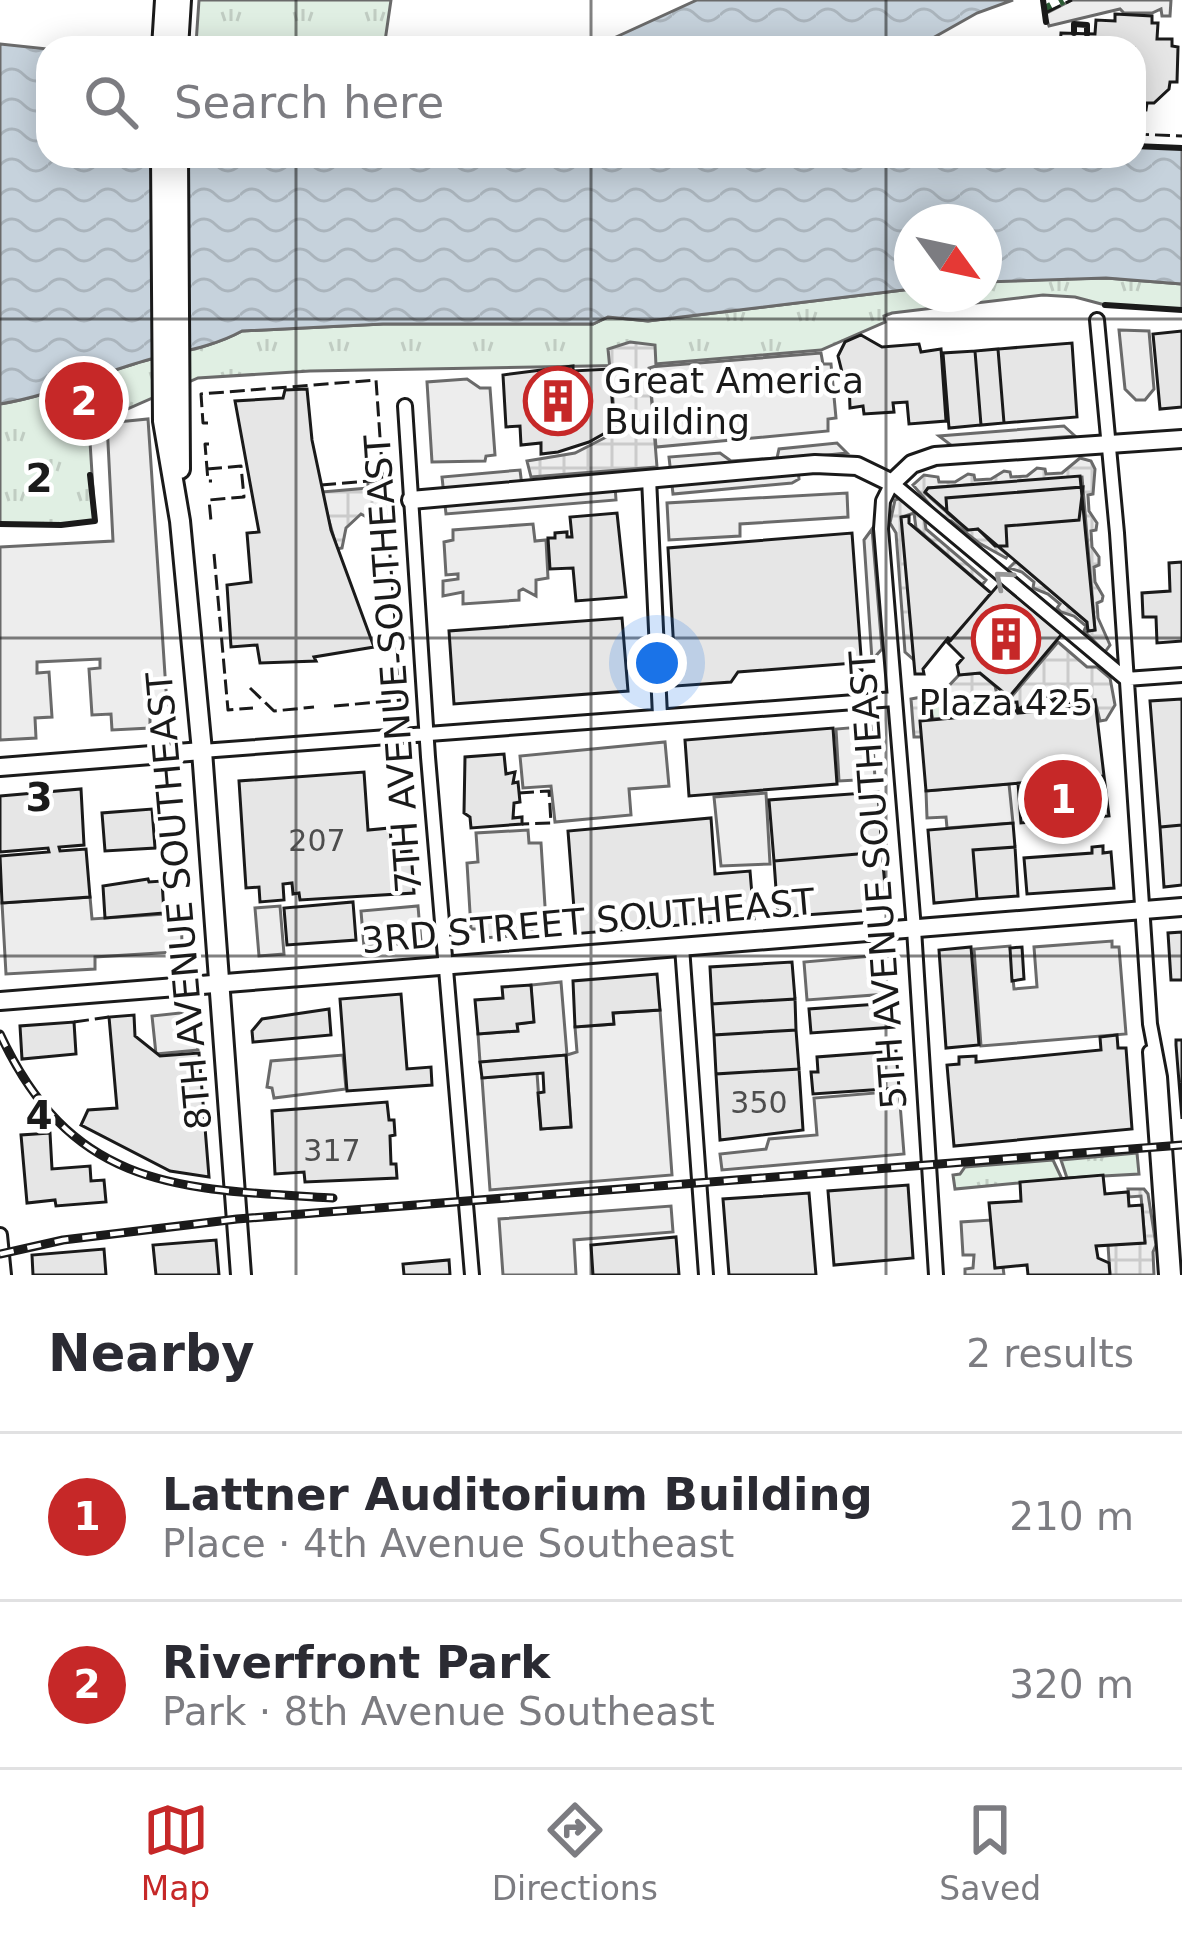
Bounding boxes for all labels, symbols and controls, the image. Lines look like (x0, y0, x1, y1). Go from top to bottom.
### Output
search box (36, 36, 1146, 168)
icon: search (78, 69, 144, 135)
text: Search here (174, 76, 444, 129)
north arrow (894, 204, 1002, 312)
pin: 2 (45, 356, 123, 446)
place label: Great America Building (604, 360, 864, 442)
building icon: Great America Building (523, 366, 593, 436)
street label: 7TH AVENUE SOUTHEAST (356, 432, 429, 895)
text: 2 (25, 456, 53, 501)
one-way arrow (995, 571, 1017, 593)
building icon: Plaza 425 (971, 604, 1041, 674)
your location (627, 633, 687, 693)
street label: 5TH AVENUE SOUTHEAST (841, 648, 914, 1111)
street label: 8TH AVENUE SOUTHEAST (138, 669, 219, 1132)
place label: Plaza 425 (919, 682, 1093, 723)
pin: 1 (1024, 754, 1102, 844)
text: 3 (25, 775, 53, 820)
house number: 207 (288, 823, 346, 858)
street label: 3RD STREET SOUTHEAST (360, 881, 817, 961)
house number: 350 (730, 1085, 788, 1120)
text: 4 (25, 1093, 53, 1138)
house number: 317 (303, 1133, 361, 1168)
text: Nearby (48, 1324, 255, 1383)
text: 2 results (966, 1331, 1134, 1376)
text: Lattner Auditorium Building (162, 1468, 873, 1521)
text: 1 (73, 1494, 101, 1539)
text: 210 m (1009, 1494, 1134, 1539)
text: Place · 4th Avenue Southeast (162, 1521, 734, 1566)
text: Riverfront Park (162, 1636, 550, 1689)
text: 2 (73, 1662, 101, 1707)
text: 320 m (1009, 1662, 1134, 1707)
text: Park · 8th Avenue Southeast (162, 1689, 715, 1734)
tab: Map (141, 1797, 210, 1908)
tab: Directions (492, 1797, 658, 1908)
tab: Saved (939, 1797, 1041, 1908)

